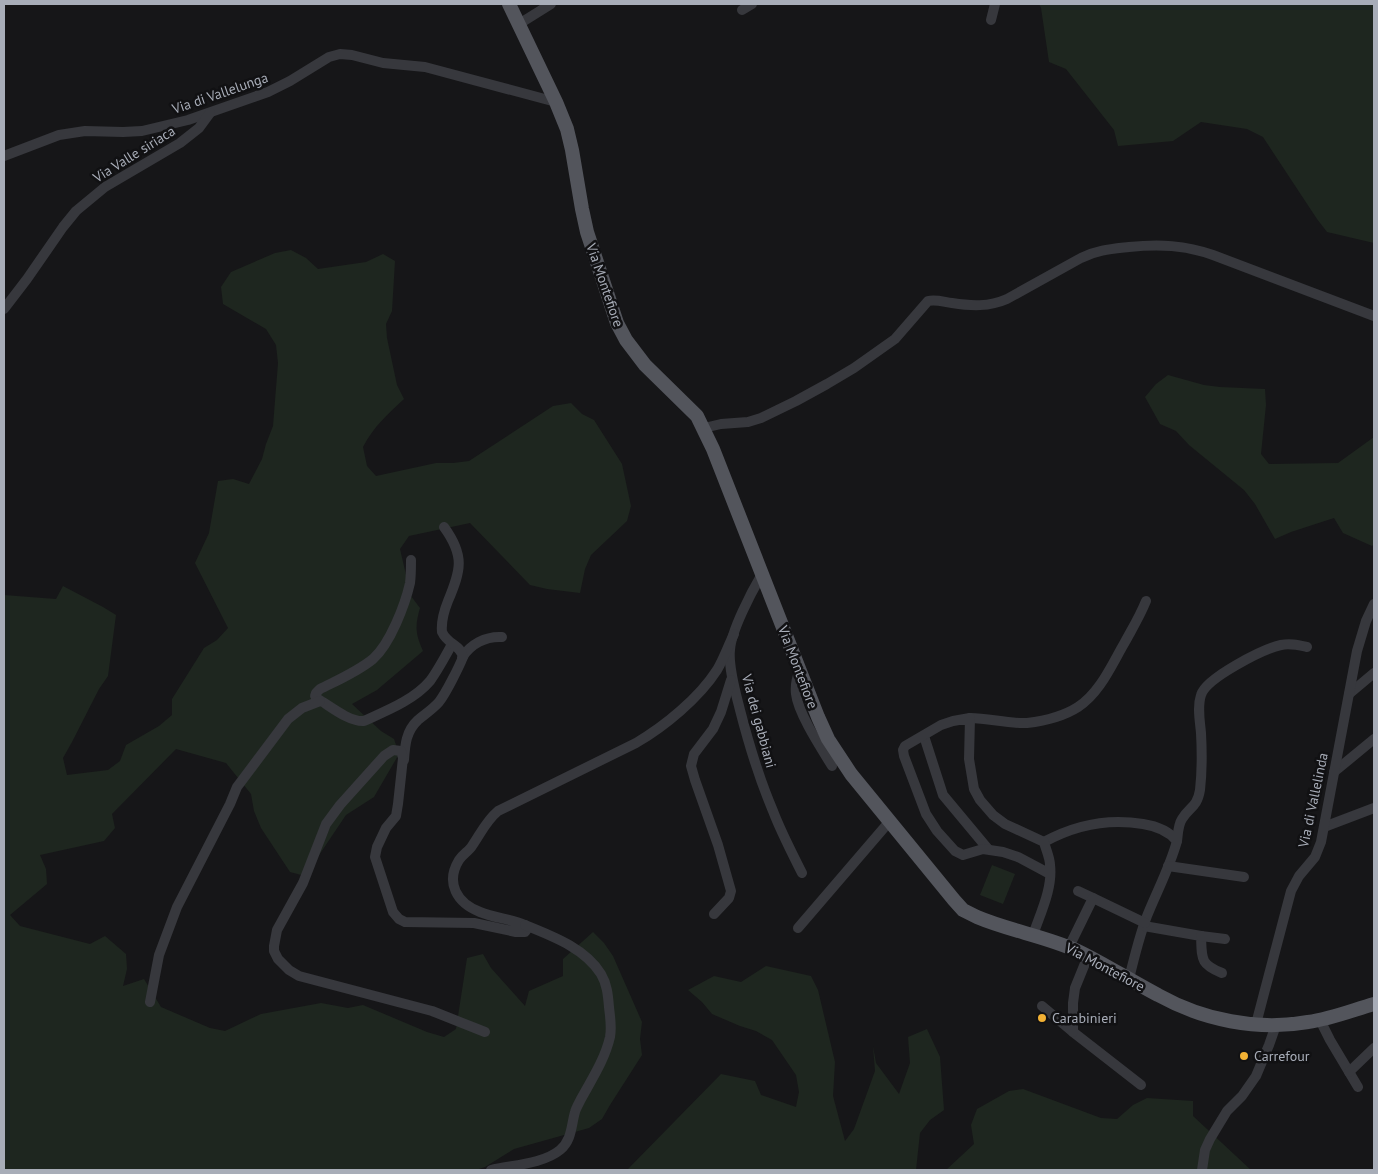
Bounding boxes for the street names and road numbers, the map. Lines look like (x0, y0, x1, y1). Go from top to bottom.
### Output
street label: Via di Vallelunga (169, 68, 270, 118)
street label: Via Valle siriaca (89, 122, 178, 187)
street label: Via Montefiore (582, 240, 628, 329)
street label: Via Montefiore (774, 622, 822, 711)
street label: Via dei gabbiani (738, 671, 780, 770)
street label: Via di Vallelinda (1294, 751, 1332, 850)
street label: Via Montefiore (1061, 938, 1148, 995)

